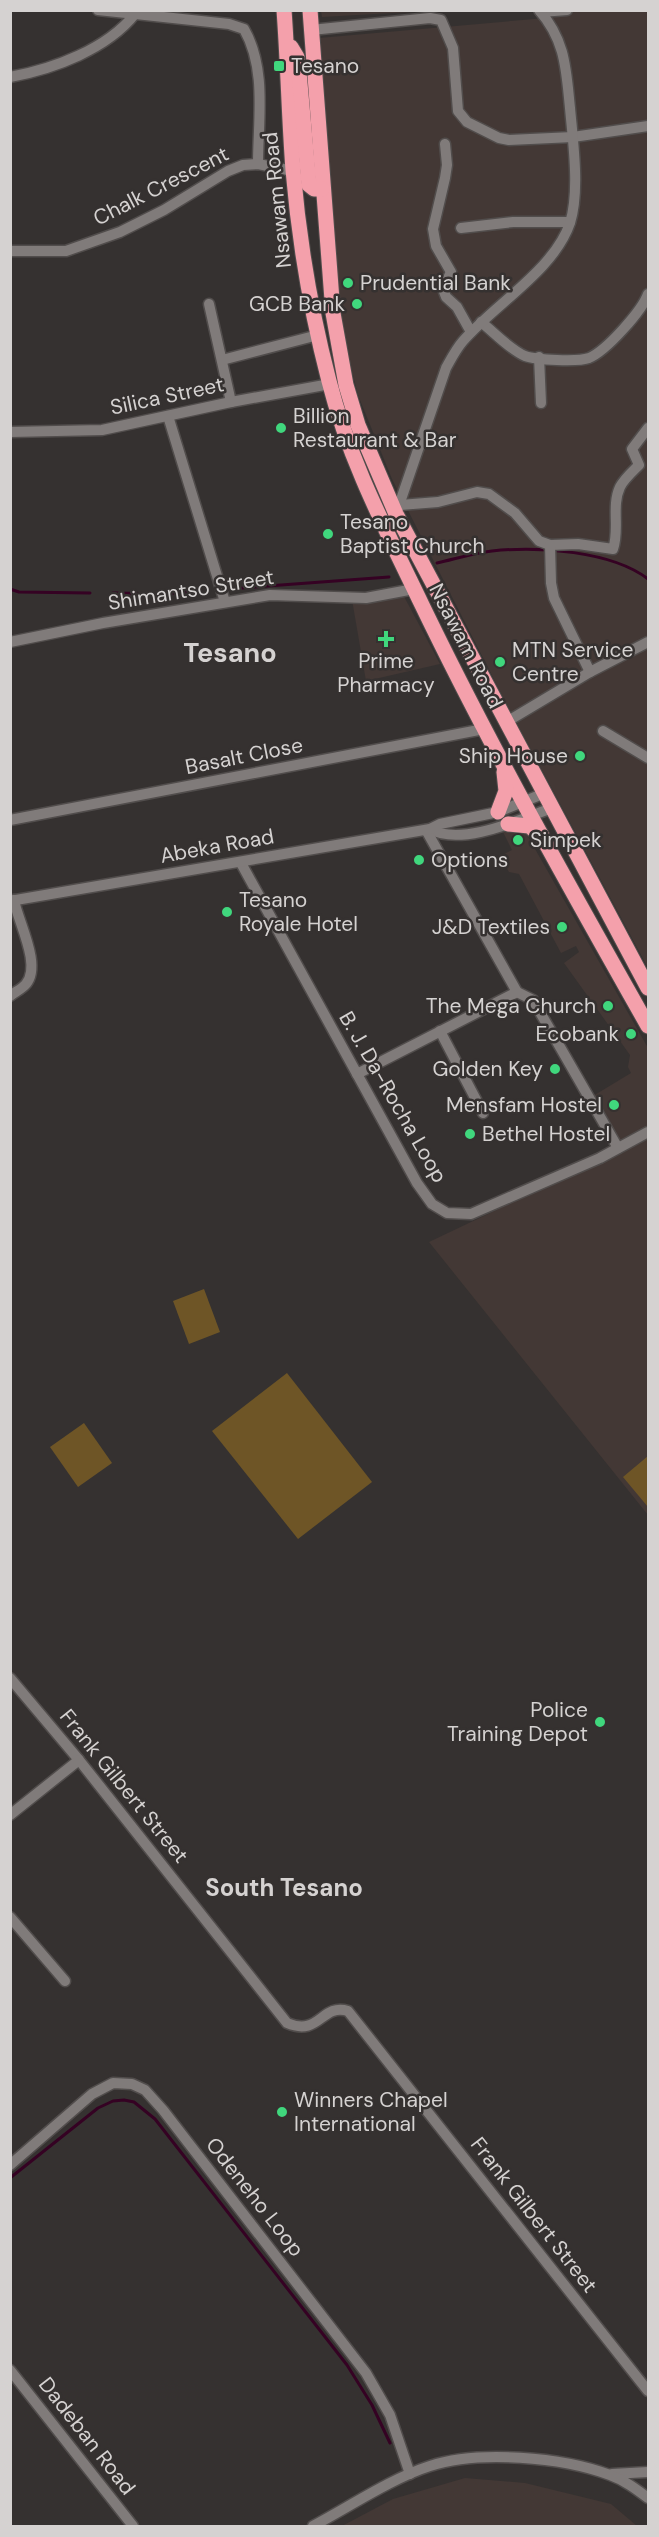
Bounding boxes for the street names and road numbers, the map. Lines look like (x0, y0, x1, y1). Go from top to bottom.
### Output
street label: Nsawam Road (256, 131, 298, 269)
street label: Chalk Crescent (88, 140, 234, 232)
street label: Silica Street (108, 370, 226, 422)
street label: Shimantso Street (106, 563, 276, 617)
street label: Nsawam Road (423, 579, 509, 713)
street label: Basalt Close (183, 731, 305, 781)
street label: Abeka Road (158, 822, 276, 870)
street label: B. J. Da-Rocha Loop (332, 1006, 454, 1188)
street label: Frank Gilbert Street (53, 1703, 195, 1869)
street label: Frank Gilbert Street (464, 2131, 604, 2299)
street label: Odeneho Loop (200, 2132, 310, 2262)
street label: Dadeban Road (32, 2371, 142, 2501)

